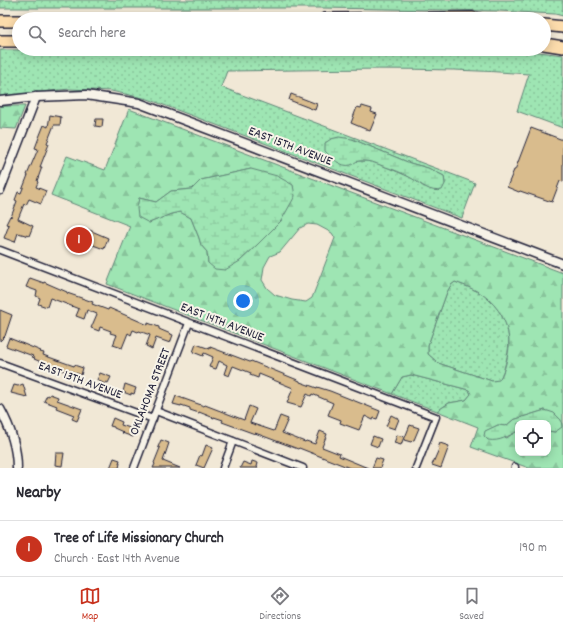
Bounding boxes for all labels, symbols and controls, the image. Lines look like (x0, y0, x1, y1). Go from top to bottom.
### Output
search box (12, 12, 551, 56)
icon: search (26, 23, 48, 45)
text: Search here (58, 23, 126, 45)
street label: EAST 15TH AVENUE (245, 122, 335, 172)
pin: 1 (66, 225, 92, 255)
your location (233, 291, 253, 311)
street label: EAST 14TH AVENUE (178, 298, 266, 348)
street label: OKLAHOMA STREET (126, 346, 176, 438)
street label: EAST 13TH AVENUE (35, 357, 125, 405)
map controls (515, 420, 551, 456)
button: locate (515, 420, 551, 456)
text: Nearby (16, 482, 60, 506)
text: Tree of Life Missionary Church (54, 528, 224, 550)
text: 1 (28, 539, 30, 558)
text: 190 m (519, 539, 547, 558)
text: Church · East 14th Avenue (54, 550, 180, 569)
tab: Map (79, 585, 101, 625)
tab: Directions (259, 585, 301, 625)
tab: Saved (459, 585, 484, 625)

